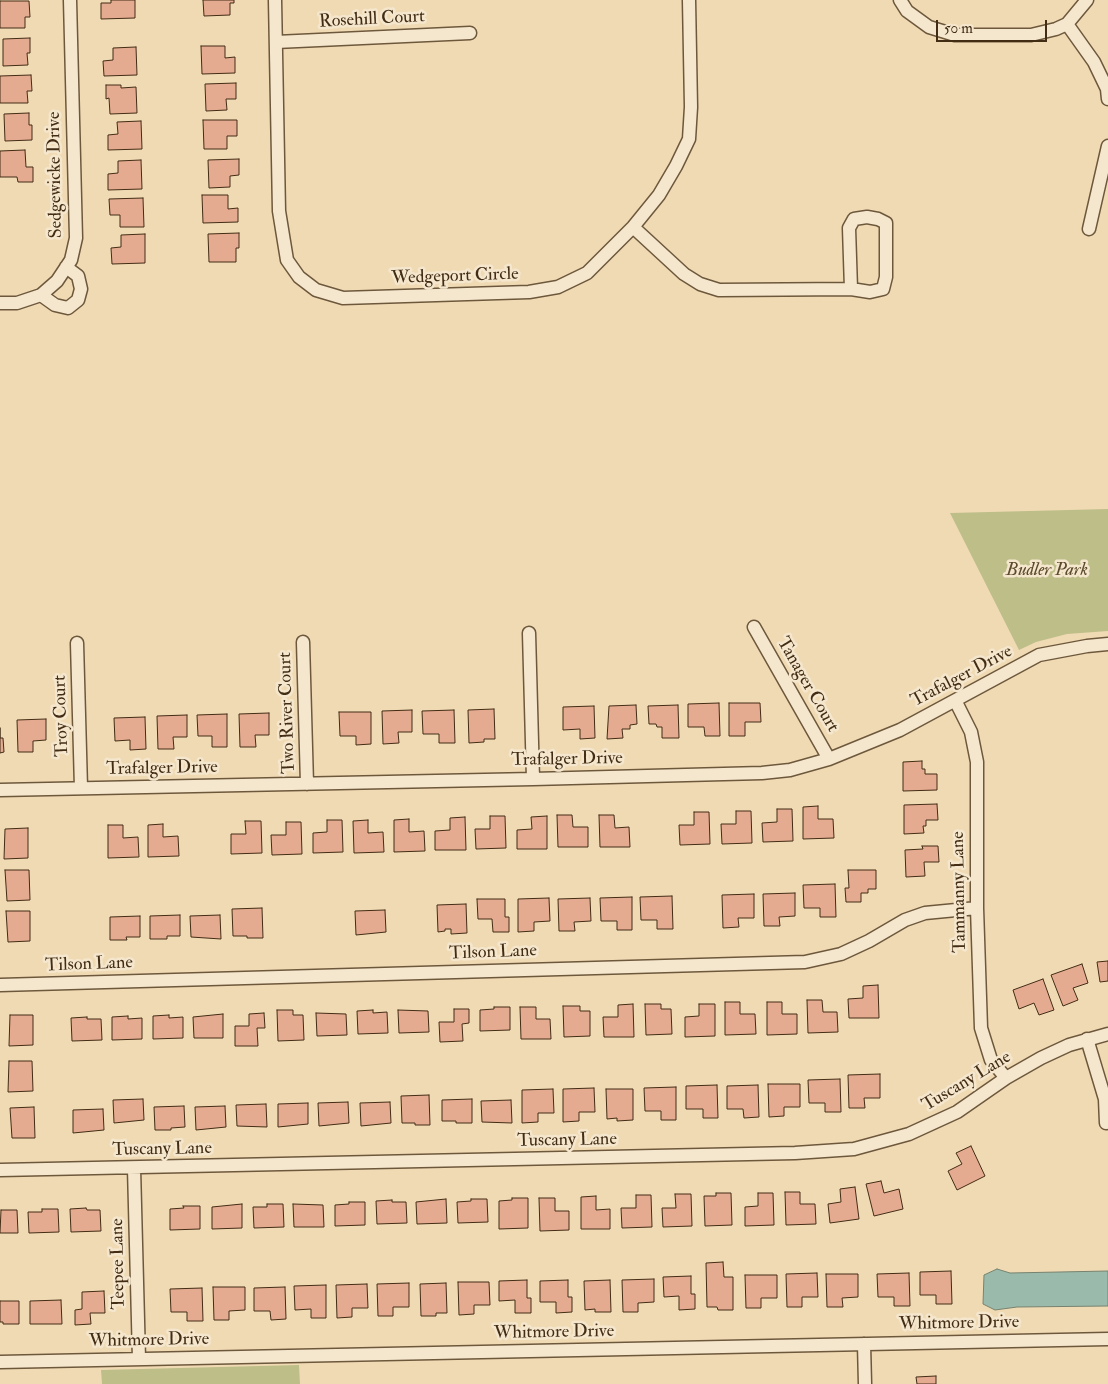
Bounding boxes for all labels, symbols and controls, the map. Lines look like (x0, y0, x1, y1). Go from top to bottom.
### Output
street label: Rosehill Court (319, 6, 425, 34)
scale bar (938, 10, 1049, 42)
text: 50 m (944, 19, 973, 38)
street label: Sedgewicke Drive (44, 111, 68, 239)
street label: Wedgeport Circle (391, 264, 519, 290)
park label: Budler Park (1006, 560, 1088, 582)
street label: Tanager Court (771, 634, 843, 736)
street label: Trafalger Drive (908, 641, 1016, 713)
street label: Two River Court (275, 652, 301, 774)
street label: Troy Court (50, 675, 74, 757)
street label: Trafalger Drive (511, 748, 623, 772)
street label: Trafalger Drive (106, 757, 218, 781)
street label: Tammanny Lane (948, 831, 972, 953)
street label: Tilson Lane (449, 941, 537, 965)
street label: Tilson Lane (45, 953, 133, 977)
street label: Tuscany Lane (919, 1047, 1015, 1117)
street label: Tuscany Lane (517, 1129, 617, 1153)
street label: Tuscany Lane (112, 1138, 212, 1162)
street label: Teepee Lane (107, 1218, 131, 1310)
street label: Whitmore Drive (899, 1312, 1019, 1336)
street label: Whitmore Drive (494, 1321, 614, 1345)
street label: Whitmore Drive (89, 1329, 209, 1353)

